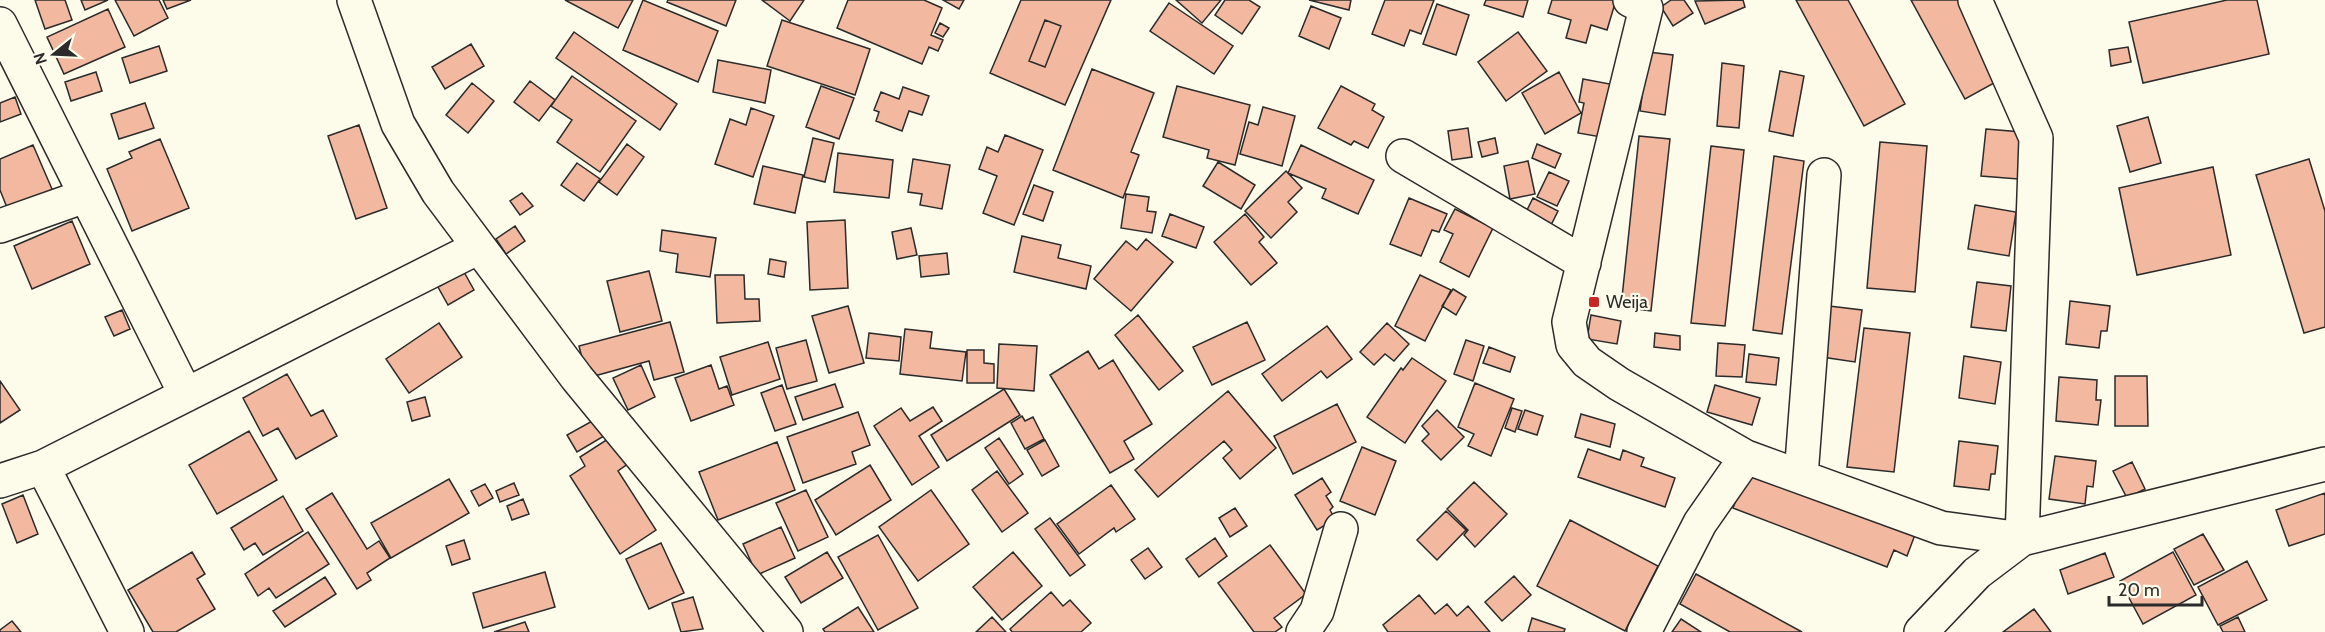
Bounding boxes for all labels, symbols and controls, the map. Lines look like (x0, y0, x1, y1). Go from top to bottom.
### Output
north arrow (24, 24, 84, 84)
text: N (29, 50, 51, 67)
place label: Weija (1606, 291, 1648, 313)
marker: Weija (1587, 295, 1601, 309)
scale bar (2109, 569, 2202, 607)
text: 20 m (2118, 579, 2160, 601)

